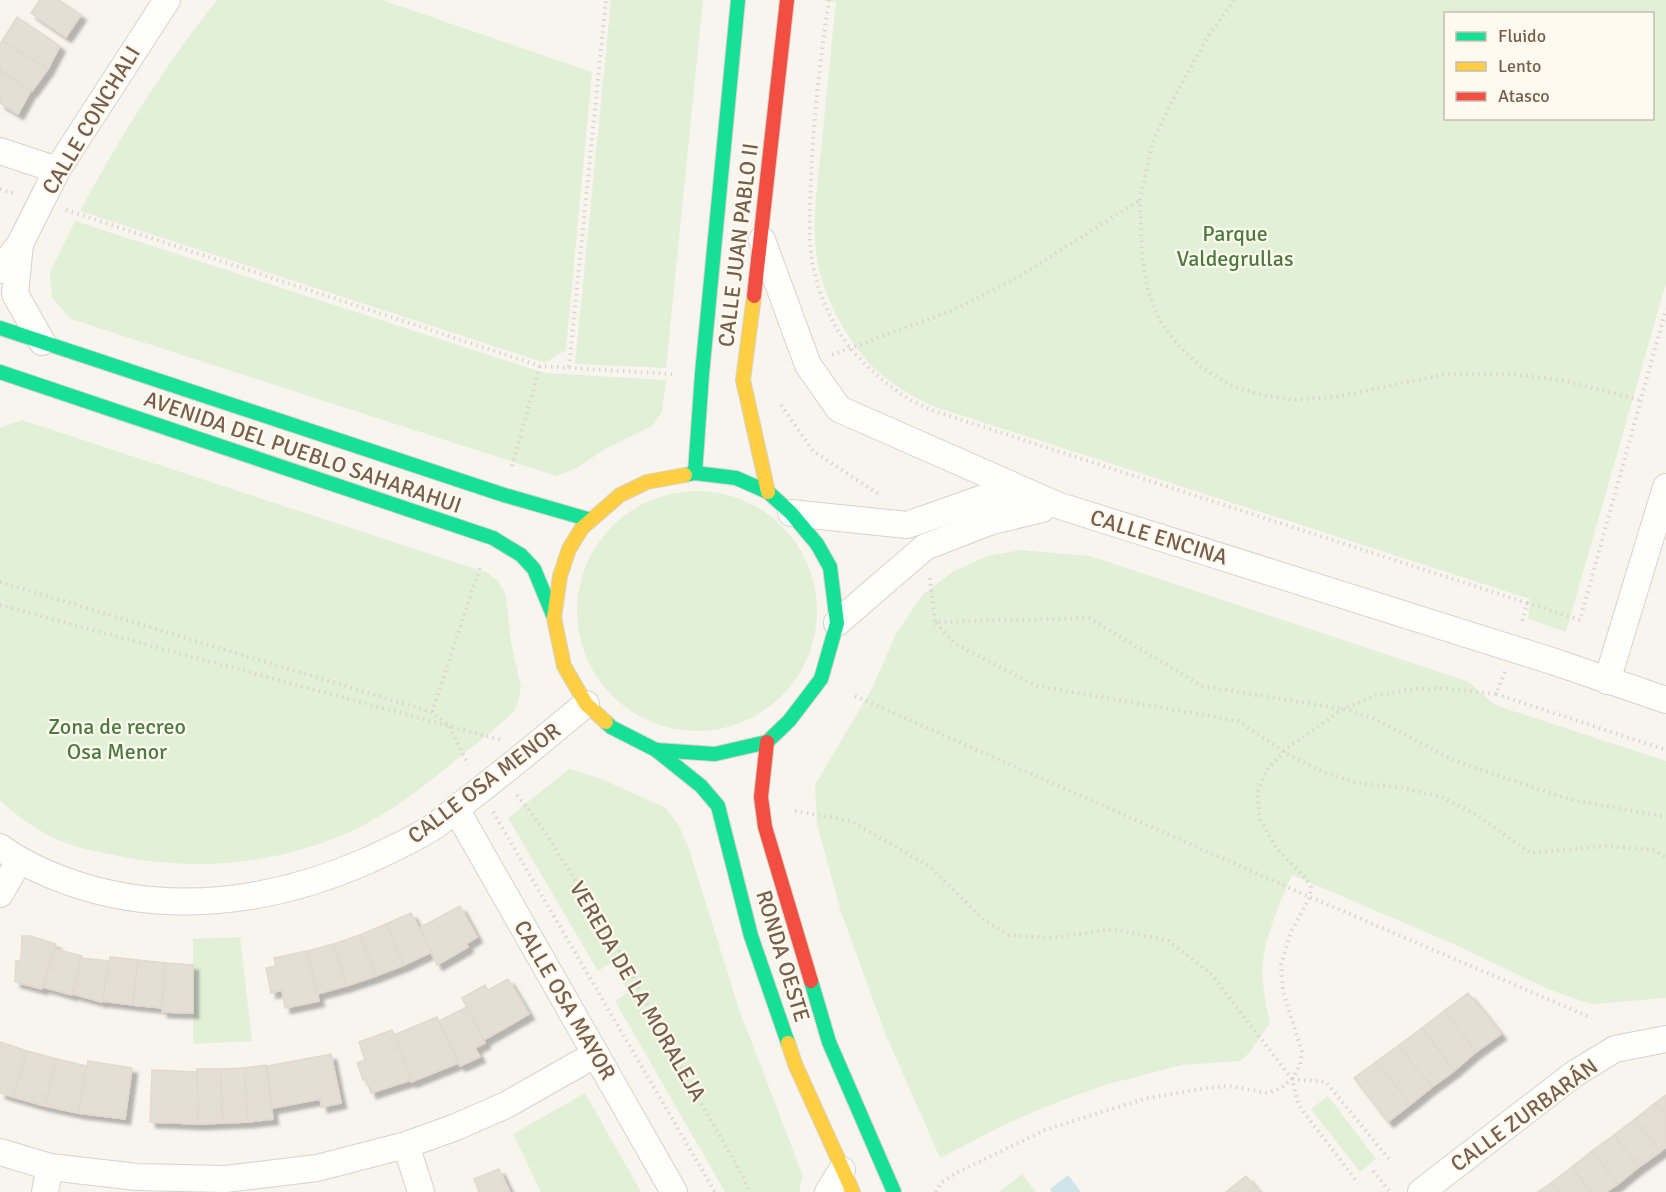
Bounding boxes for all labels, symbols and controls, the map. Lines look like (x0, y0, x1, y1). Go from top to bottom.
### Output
legend (1444, 12, 1654, 120)
text: Fluido (1498, 25, 1546, 47)
street label: CALLE CONCHALI (36, 41, 146, 199)
text: Lento (1498, 55, 1541, 77)
text: Atasco (1498, 85, 1550, 107)
street label: CALLE JUAN PABLO II (712, 142, 764, 348)
park label: Parque Valdegrullas (1176, 220, 1294, 272)
street label: AVENIDA DEL PUEBLO SAHARAHUI (141, 385, 465, 519)
street label: CALLE ENCINA (1087, 503, 1231, 571)
park label: Zona de recreo Osa Menor (48, 713, 186, 765)
street label: CALLE OSA MENOR (402, 717, 566, 849)
street label: VEREDA DE LA MORALEJA (564, 876, 712, 1106)
street label: RONDA OESTE (750, 887, 816, 1025)
street label: CALLE OSA MAYOR (508, 915, 622, 1085)
street label: CALLE ZURBARÁN (1445, 1053, 1603, 1177)

